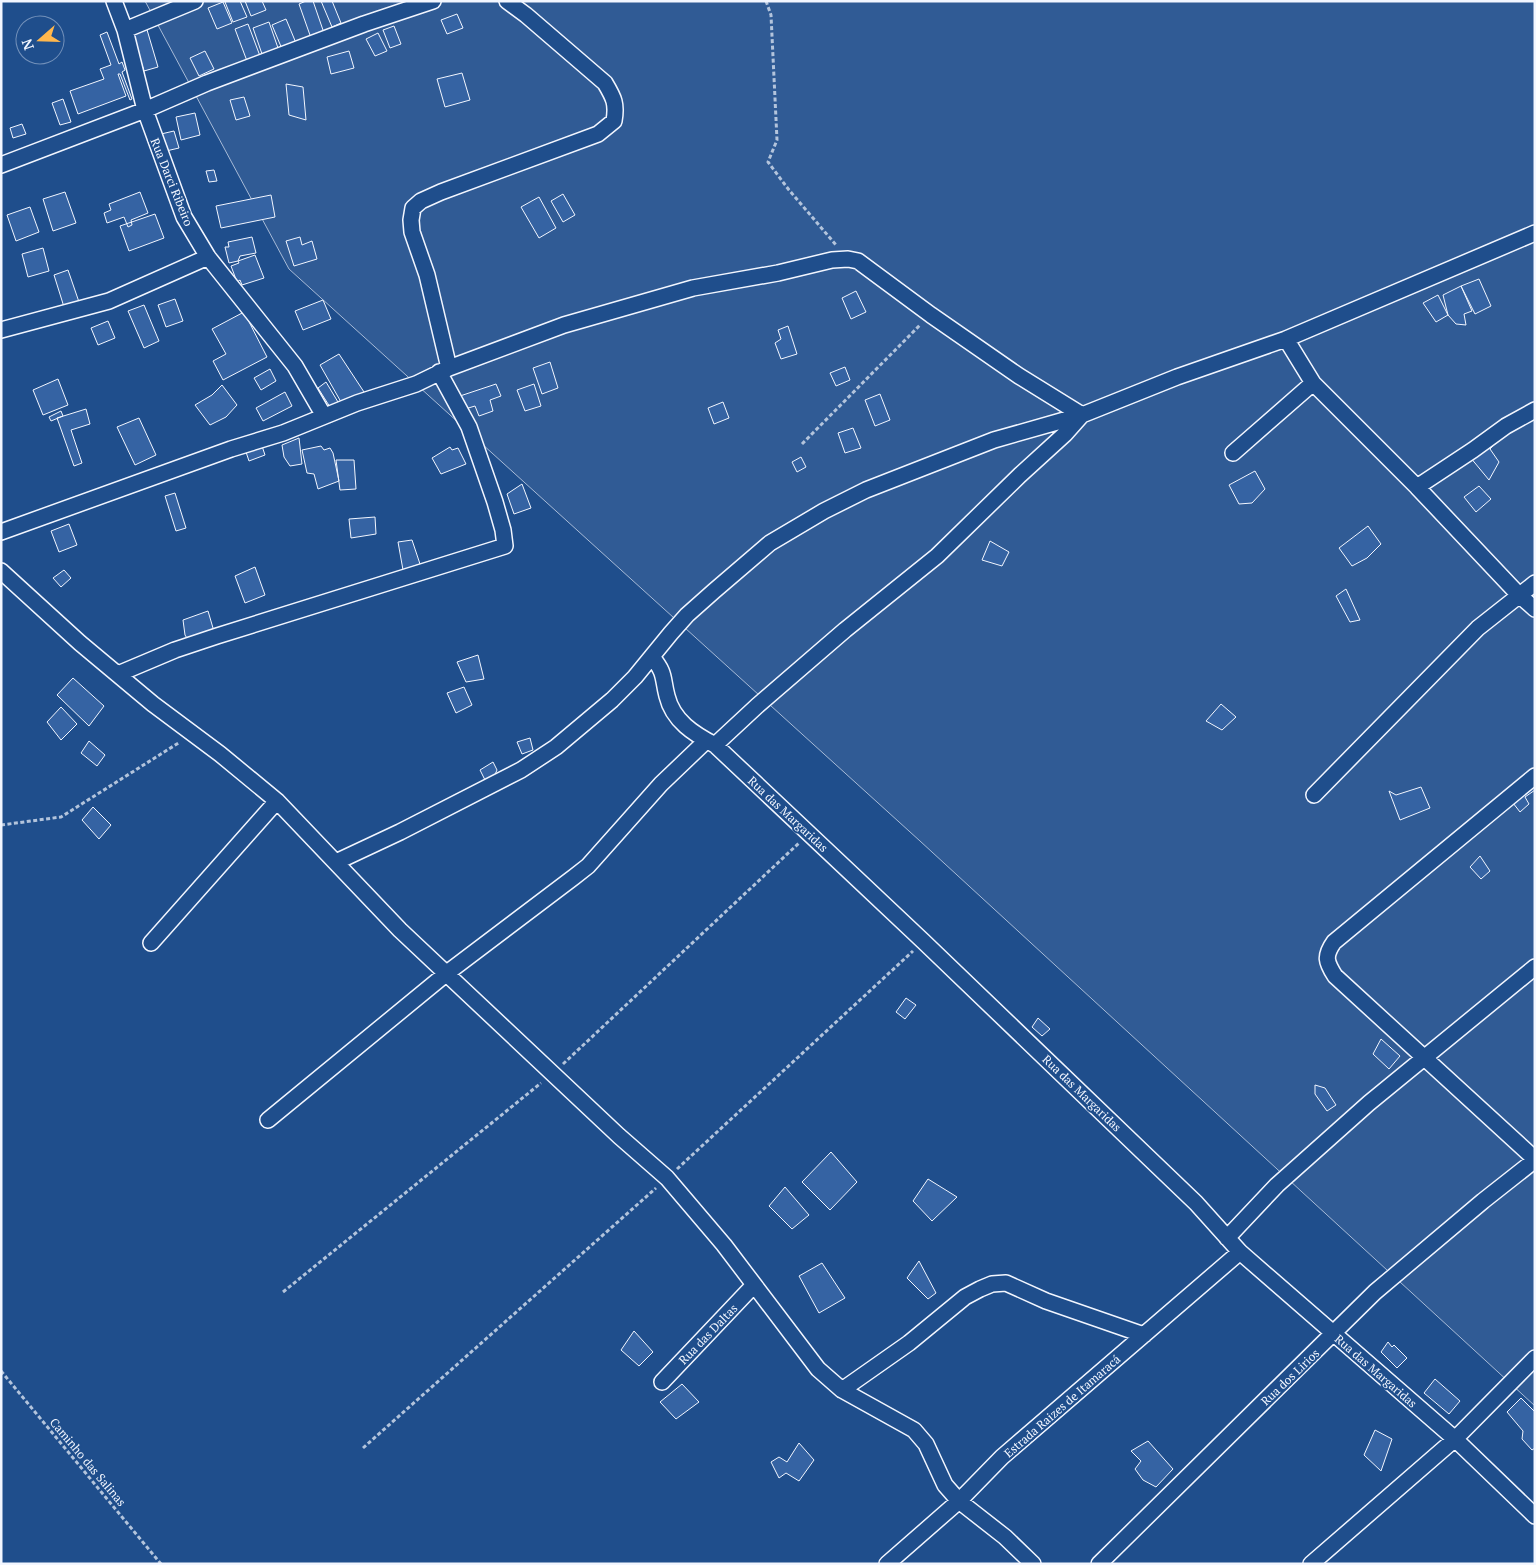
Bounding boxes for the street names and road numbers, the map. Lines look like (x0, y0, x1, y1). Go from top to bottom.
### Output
street label: Rua Darci Ribeiro (148, 136, 197, 228)
street label: Rua das Margaridas (745, 773, 831, 855)
street label: Rua das Margaridas (1039, 1052, 1125, 1134)
street label: Rua das Daltas (675, 1301, 741, 1367)
street label: Rua das Margaridas (1332, 1331, 1420, 1411)
street label: Rua dos Lirios (1258, 1345, 1322, 1409)
street label: Estrada Raizes de Itamaracá (1001, 1351, 1123, 1461)
street label: Caminho das Salinas (47, 1415, 129, 1509)

